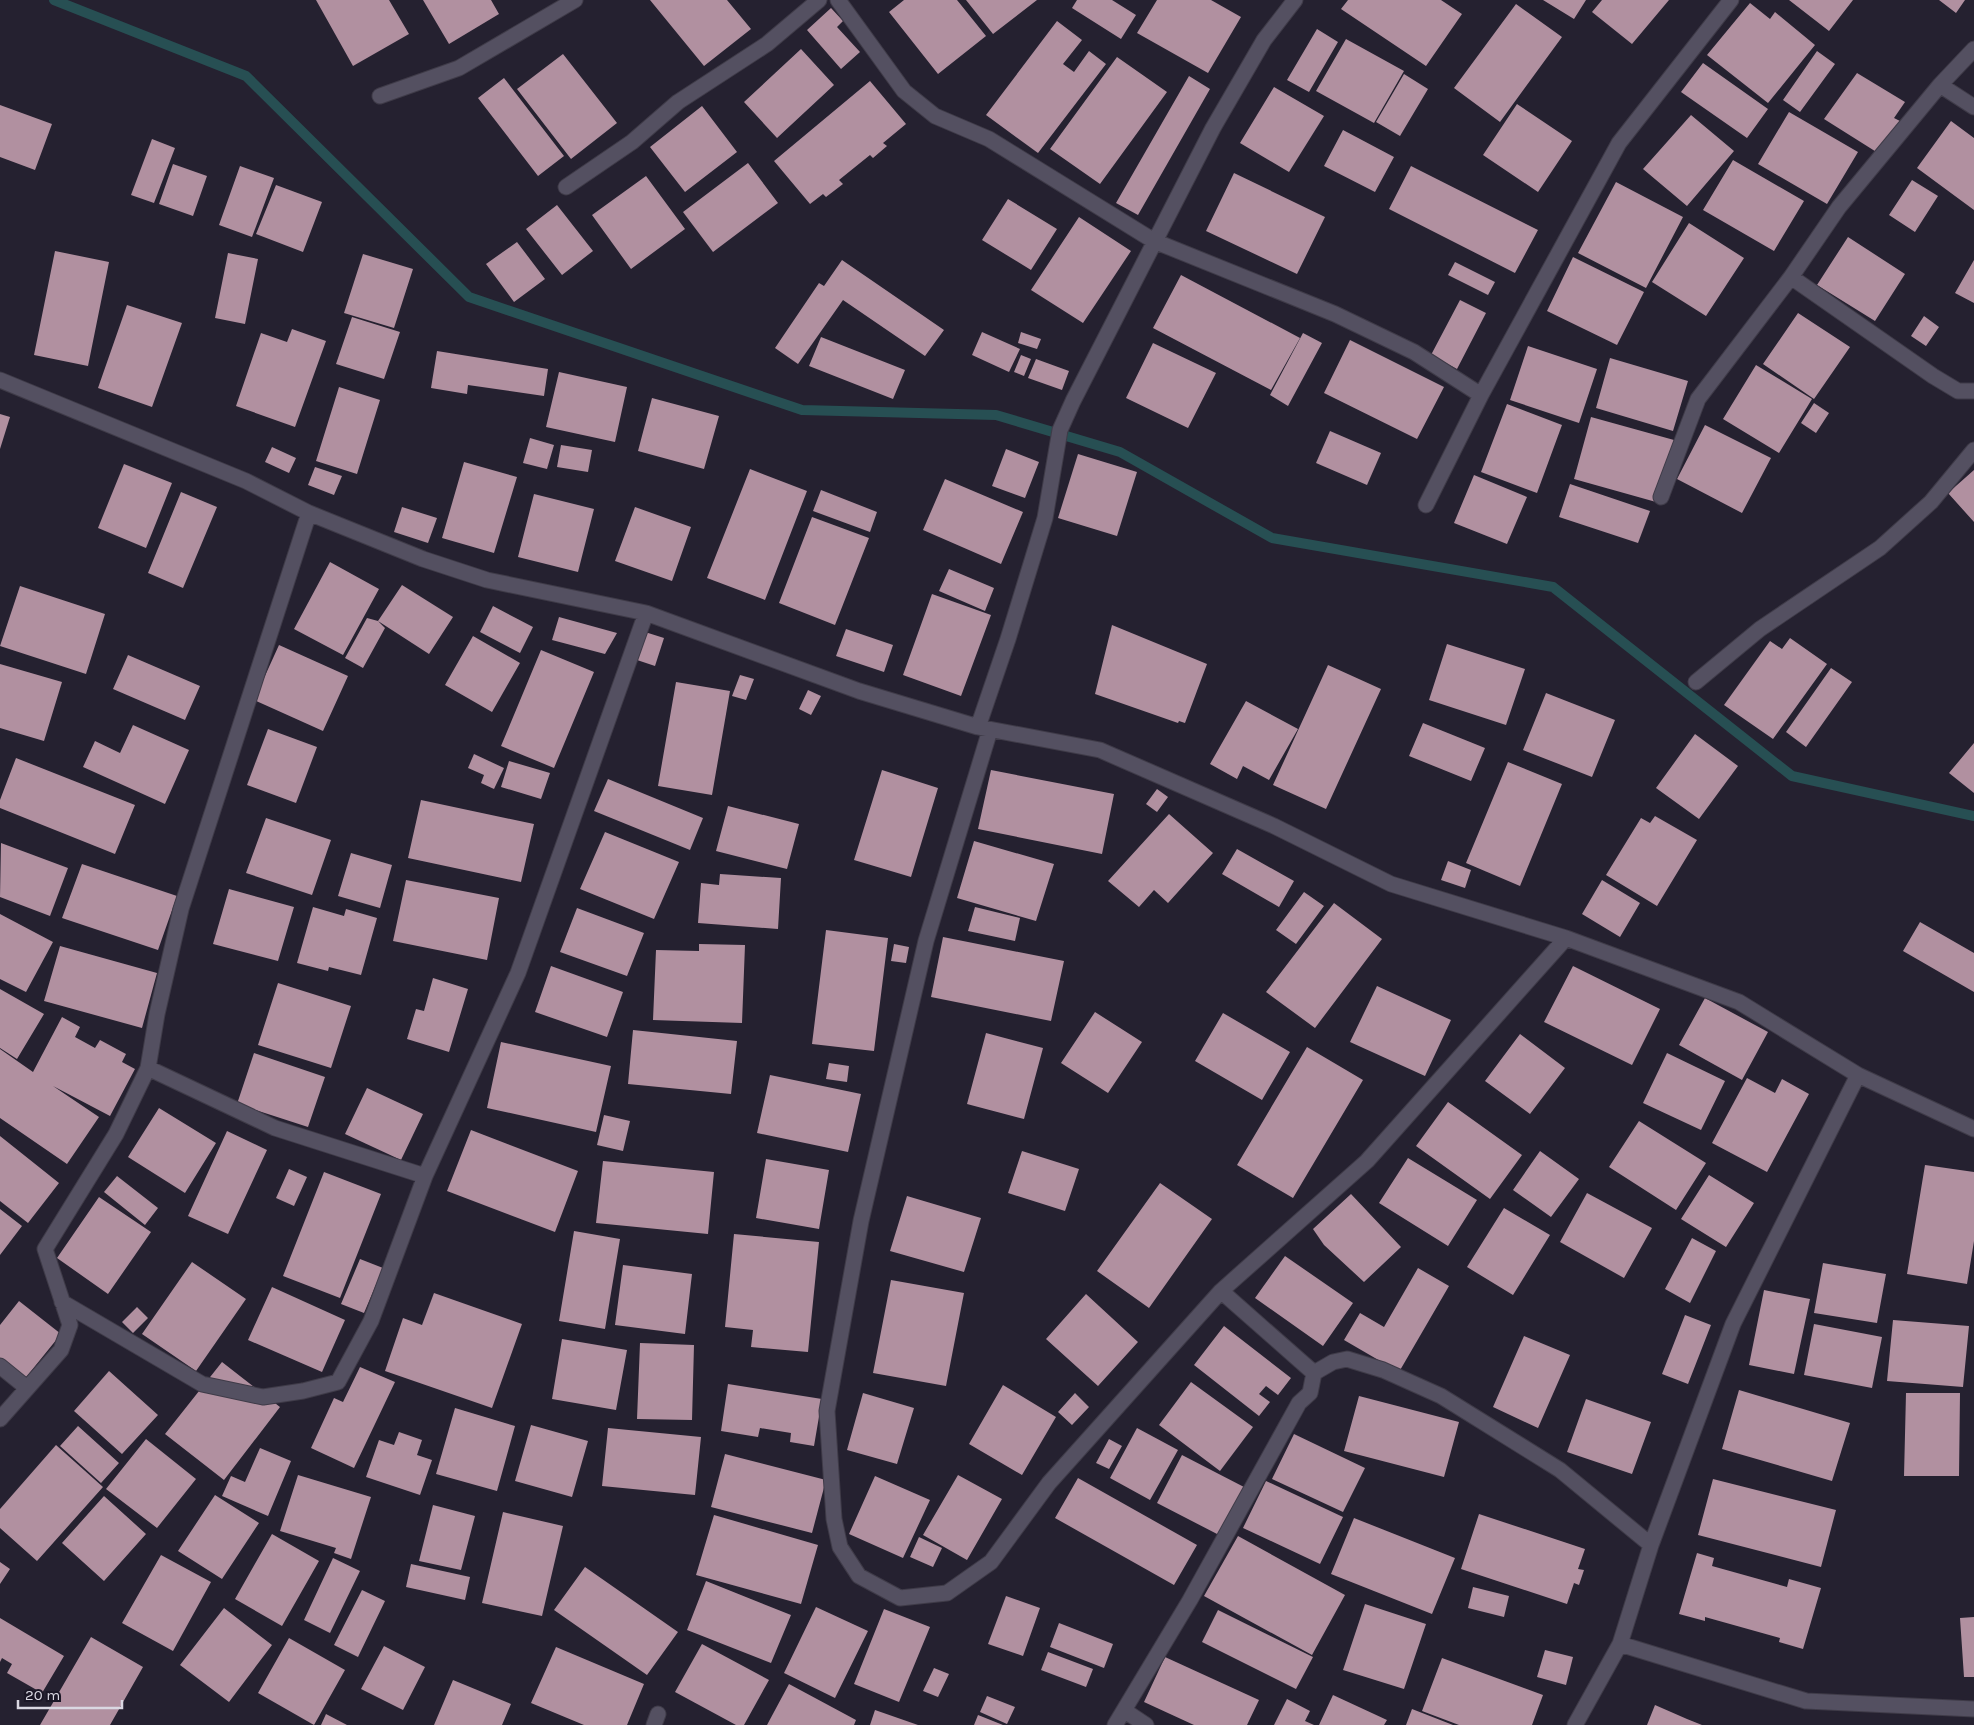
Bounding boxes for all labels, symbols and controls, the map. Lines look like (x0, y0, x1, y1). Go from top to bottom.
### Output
scale bar (18, 1678, 121, 1710)
text: 20 m (25, 1686, 60, 1704)

